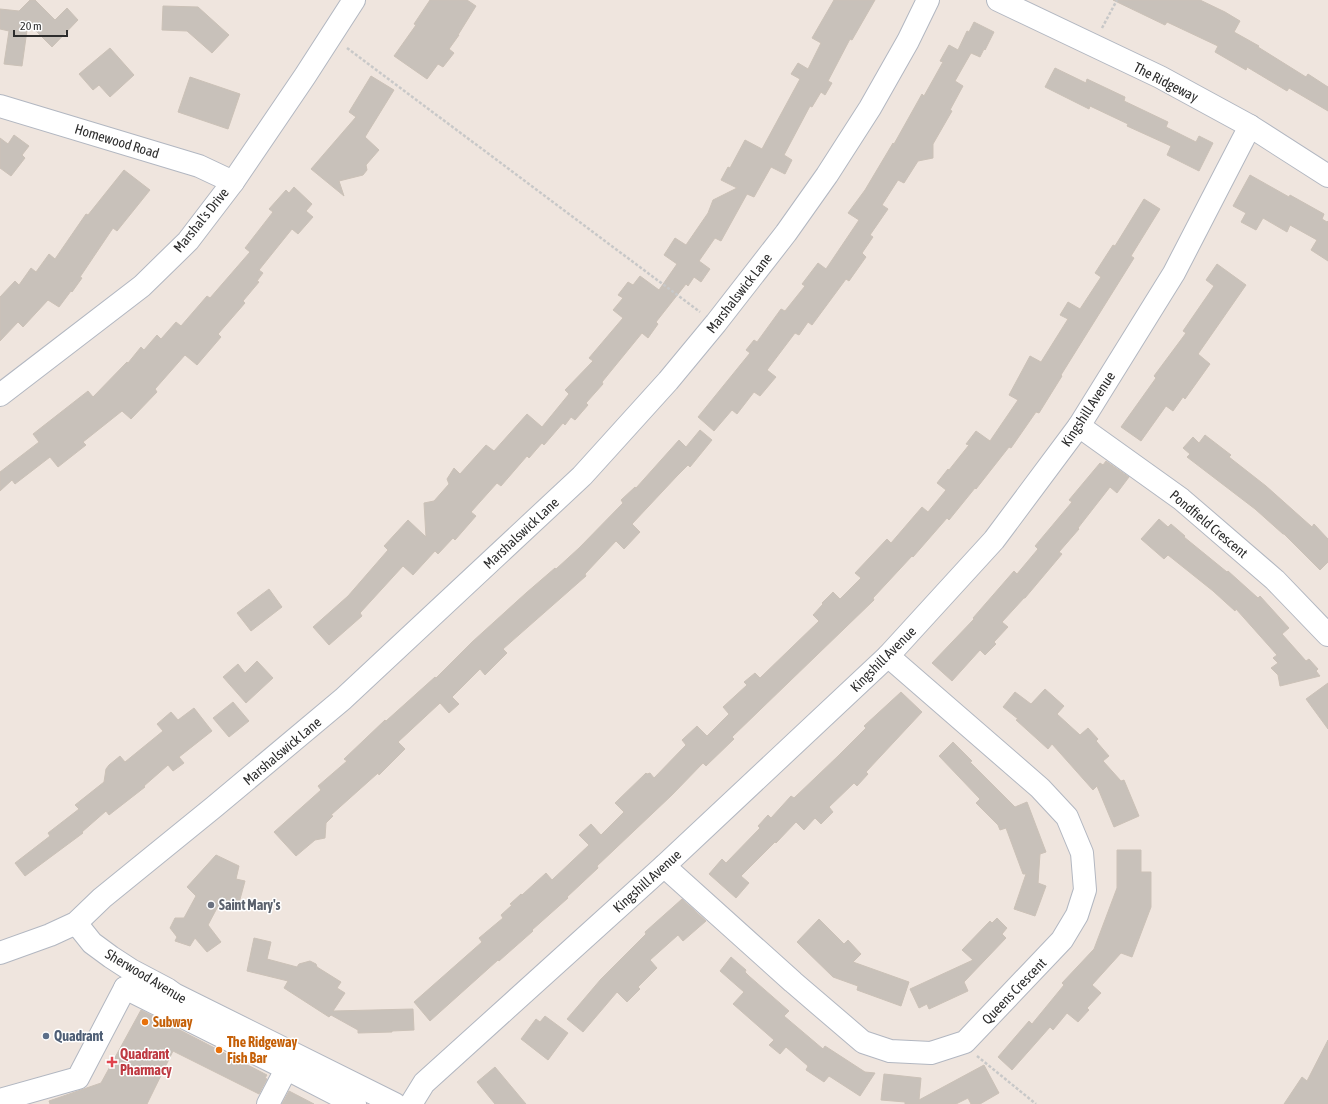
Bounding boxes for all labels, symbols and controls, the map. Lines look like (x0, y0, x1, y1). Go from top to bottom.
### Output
scale bar (14, 12, 67, 38)
text: 20 m (20, 19, 42, 33)
street label: The Ridgeway (1131, 59, 1201, 105)
street label: Homewood Road (73, 121, 161, 161)
street label: Marshal's Drive (170, 185, 232, 255)
street label: Marshalswick Lane (703, 250, 775, 336)
street label: Kingshill Avenue (1058, 369, 1118, 449)
street label: Pondfield Crescent (1167, 487, 1251, 561)
street label: Marshalswick Lane (480, 494, 562, 572)
street label: Kingshill Avenue (847, 623, 919, 695)
street label: Marshalswick Lane (240, 714, 324, 788)
street label: Kingshill Avenue (610, 846, 684, 916)
place label: Saint Mary's (219, 897, 280, 913)
marker: Saint Mary's (206, 900, 216, 910)
street label: Sherwood Avenue (103, 945, 189, 1007)
street label: Queens Crescent (979, 955, 1049, 1027)
place label: Subway (153, 1014, 193, 1030)
marker: Subway (140, 1017, 150, 1027)
place label: Quadrant (54, 1028, 103, 1044)
marker: Quadrant (41, 1031, 51, 1041)
place label: The Ridgeway Fish Bar (227, 1034, 297, 1066)
marker: The Ridgeway Fish Bar (214, 1045, 224, 1055)
place label: Quadrant Pharmacy (120, 1046, 172, 1078)
marker: Quadrant Pharmacy (107, 1057, 117, 1067)

